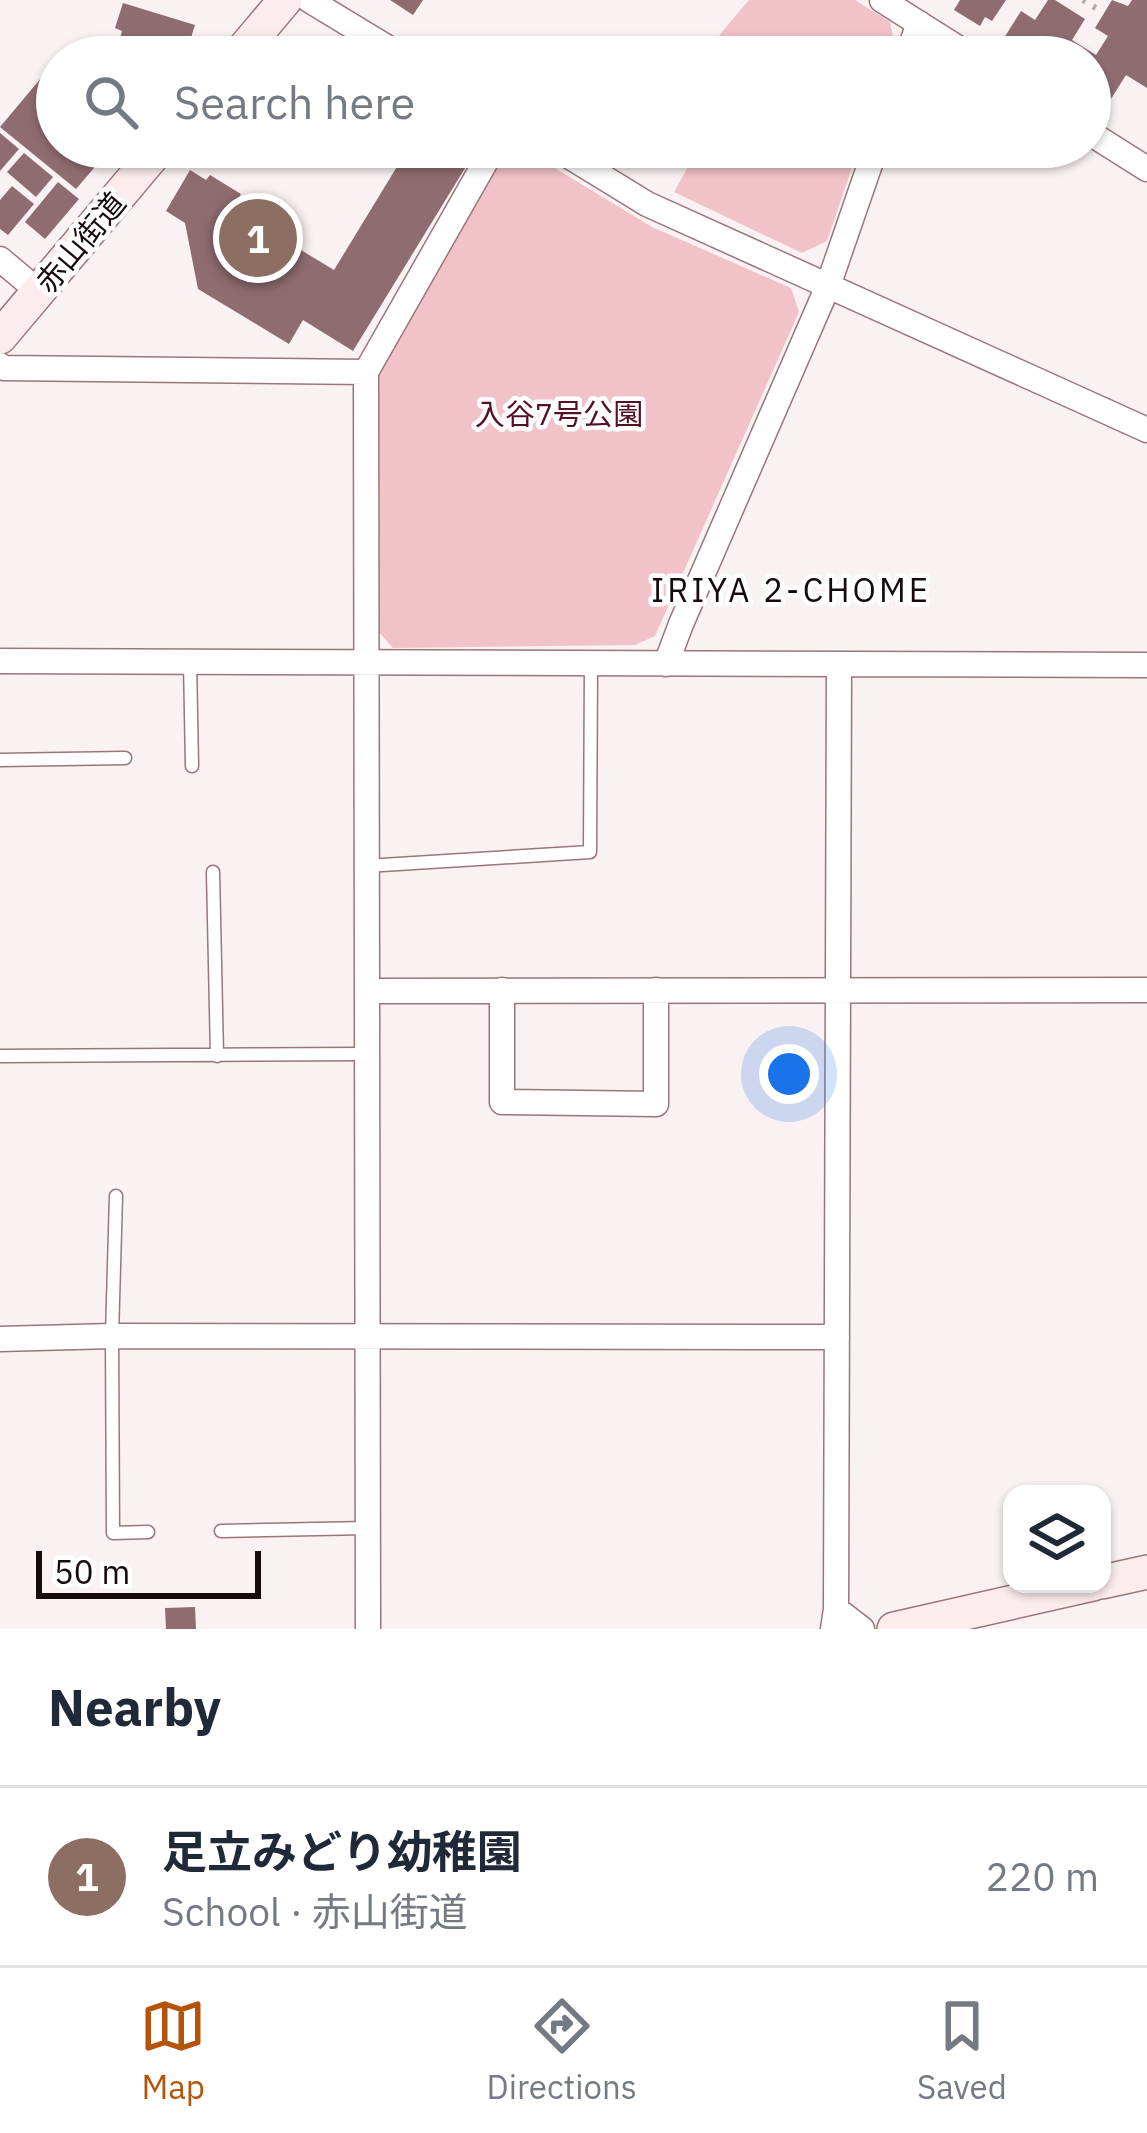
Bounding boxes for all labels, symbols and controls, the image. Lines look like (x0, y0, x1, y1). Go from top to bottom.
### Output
search box (36, 36, 1111, 168)
icon: search (78, 69, 144, 135)
text: Search here (174, 73, 415, 131)
street label: 赤山街道 (26, 184, 134, 300)
pin: 1 (219, 193, 297, 283)
park label: 入谷7号公園 (475, 394, 643, 433)
district label: IRIYA 2-CHOME (651, 568, 931, 611)
your location (759, 1044, 819, 1104)
map controls (1003, 1485, 1111, 1593)
button: layers (1003, 1485, 1111, 1593)
scale bar (36, 1545, 261, 1598)
text: 50 m (54, 1550, 130, 1593)
text: Nearby (48, 1674, 221, 1740)
text: 足立みどり幼稚園 (162, 1822, 522, 1880)
text: 1 (75, 1851, 99, 1902)
text: 220 m (986, 1851, 1099, 1902)
text: School · 赤山街道 (162, 1886, 468, 1937)
tab: Map (140, 1993, 206, 2108)
tab: Directions (487, 1993, 637, 2108)
tab: Saved (917, 1993, 1007, 2108)

